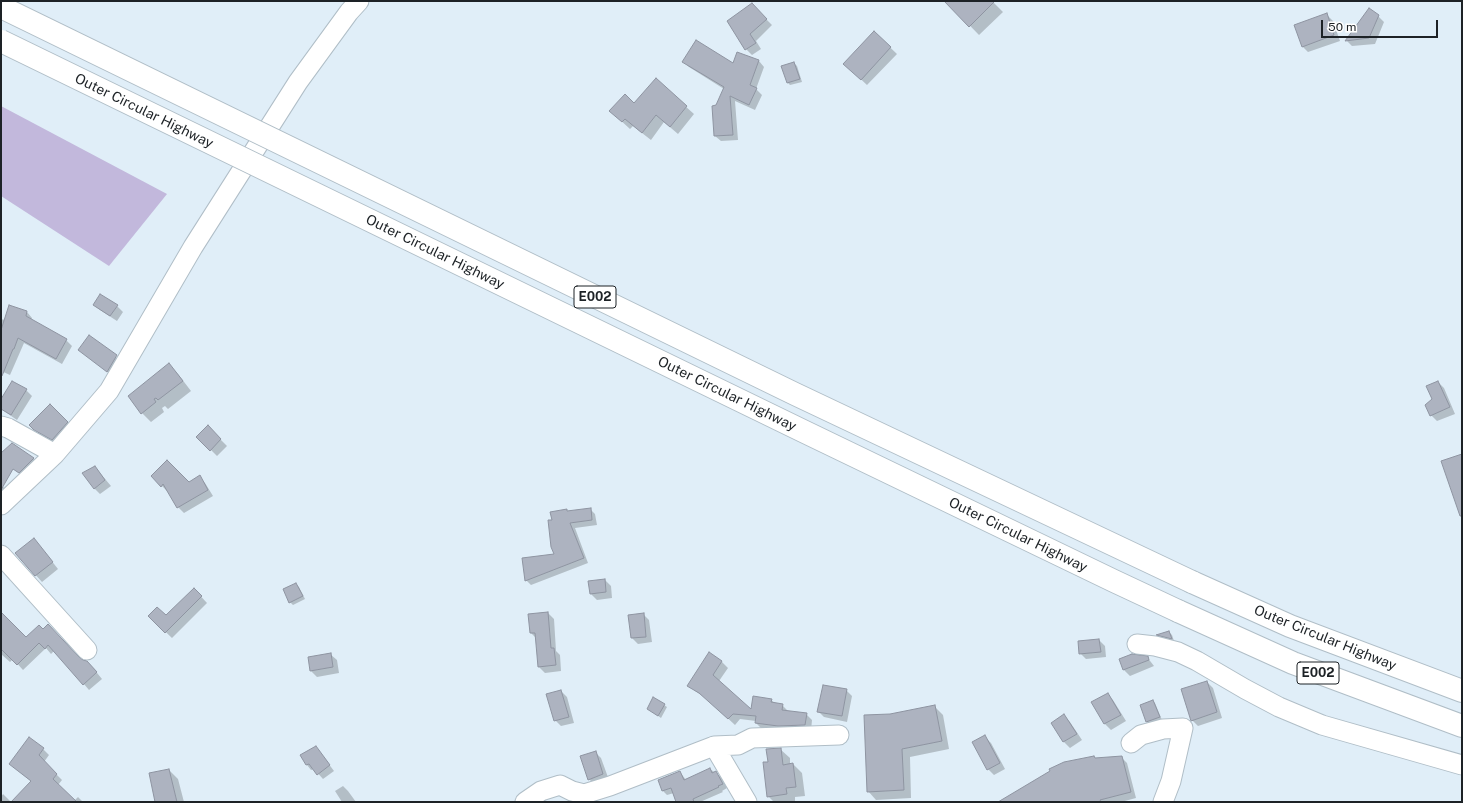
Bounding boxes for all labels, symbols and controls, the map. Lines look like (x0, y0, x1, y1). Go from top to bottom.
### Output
scale bar (1323, 12, 1440, 38)
text: 50 m (1328, 20, 1356, 34)
street label: Outer Circular Highway (72, 70, 216, 152)
street label: Outer Circular Highway (363, 211, 507, 293)
road number: E002 (574, 286, 616, 308)
street label: Outer Circular Highway (655, 353, 799, 435)
street label: Outer Circular Highway (946, 494, 1090, 576)
street label: Outer Circular Highway (1251, 602, 1399, 674)
road number: E002 (1297, 662, 1339, 684)

